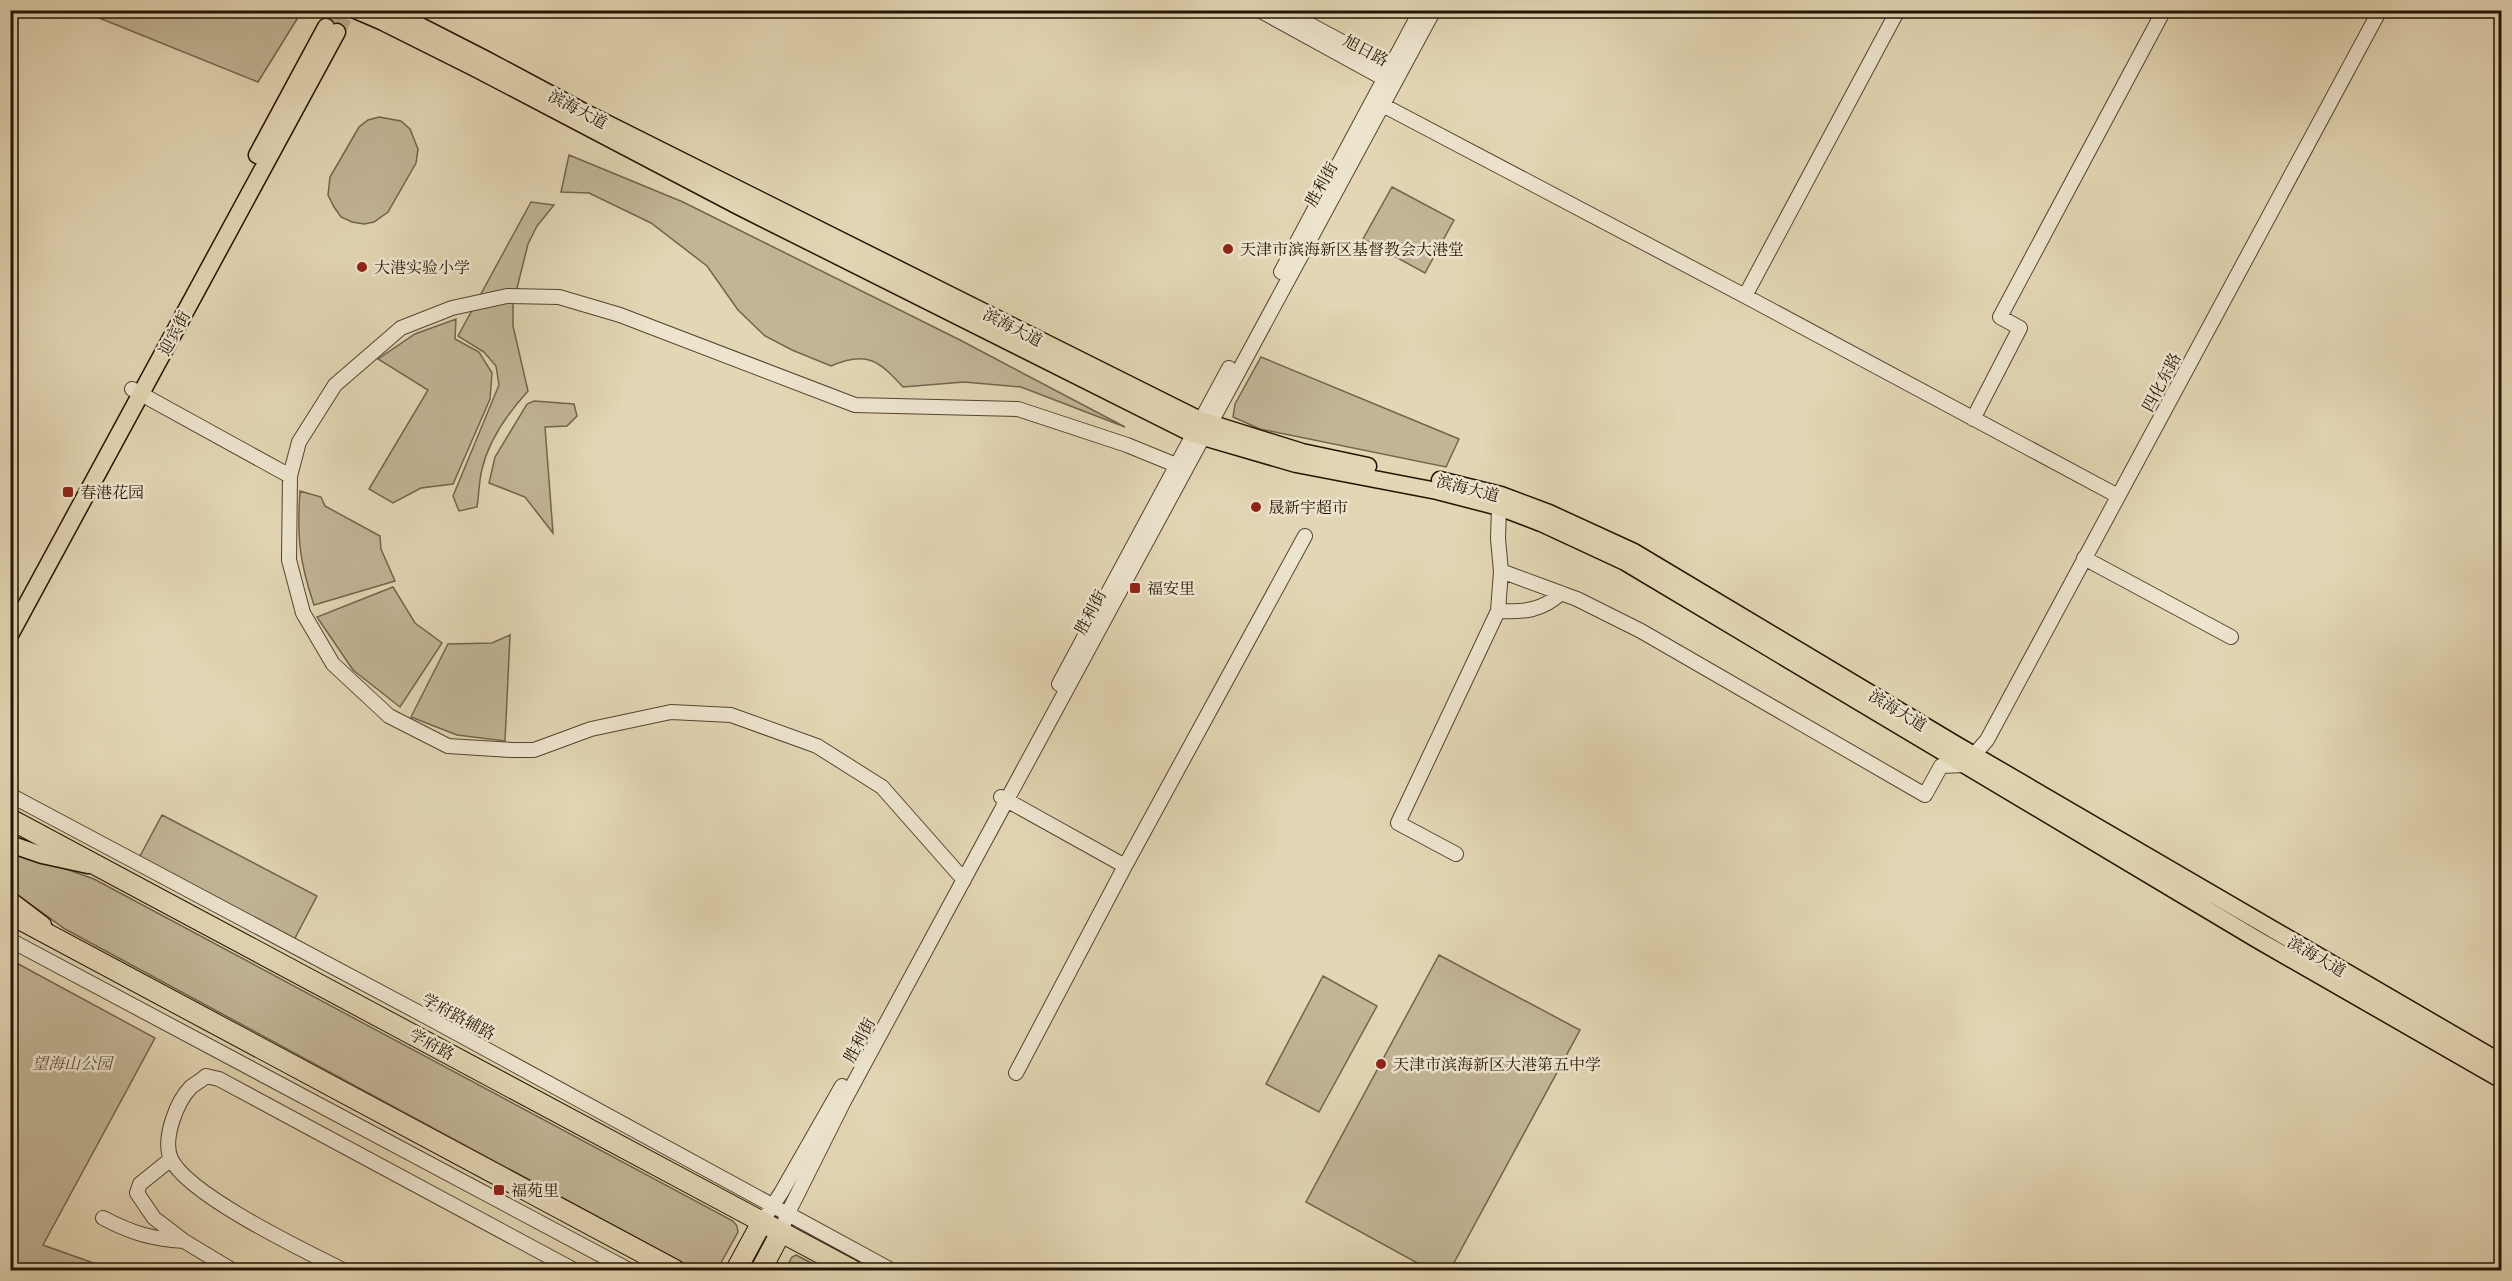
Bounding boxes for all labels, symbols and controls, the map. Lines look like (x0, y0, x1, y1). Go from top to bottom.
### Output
street label: 旭日路 (1339, 32, 1391, 72)
street label: 滨海大道 (544, 87, 610, 135)
street label: 胜利街 (1302, 159, 1343, 211)
place label: 天津市滨海新区基督教会大港堂 (1240, 241, 1464, 261)
marker: 天津市滨海新区基督教会大港堂 (1221, 242, 1235, 256)
place label: 大港实验小学 (374, 259, 470, 279)
marker: 大港实验小学 (355, 260, 369, 274)
street label: 滨海大道 (979, 305, 1045, 352)
street label: 迎宾街 (156, 308, 196, 360)
street label: 四化东路 (2139, 350, 2187, 416)
street label: 滨海大道 (1434, 472, 1501, 507)
place label: 春港花园 (80, 484, 144, 504)
marker: 春港花园 (61, 485, 75, 499)
place label: 晟新宇超市 (1268, 499, 1348, 519)
marker: 晟新宇超市 (1249, 500, 1263, 514)
place label: 福安里 (1147, 580, 1195, 600)
marker: 福安里 (1128, 581, 1142, 595)
street label: 胜利街 (1072, 587, 1112, 639)
street label: 滨海大道 (1864, 687, 1930, 737)
street label: 滨海大道 (2283, 933, 2349, 982)
street label: 学府路辅路 (418, 990, 498, 1045)
street label: 胜利街 (841, 1015, 881, 1067)
street label: 学府路 (405, 1026, 457, 1066)
park label: 望海山公园 (32, 1055, 115, 1075)
place label: 天津市滨海新区大港第五中学 (1393, 1056, 1601, 1076)
marker: 天津市滨海新区大港第五中学 (1374, 1057, 1388, 1071)
place label: 福苑里 (511, 1182, 559, 1202)
marker: 福苑里 (492, 1183, 506, 1197)

